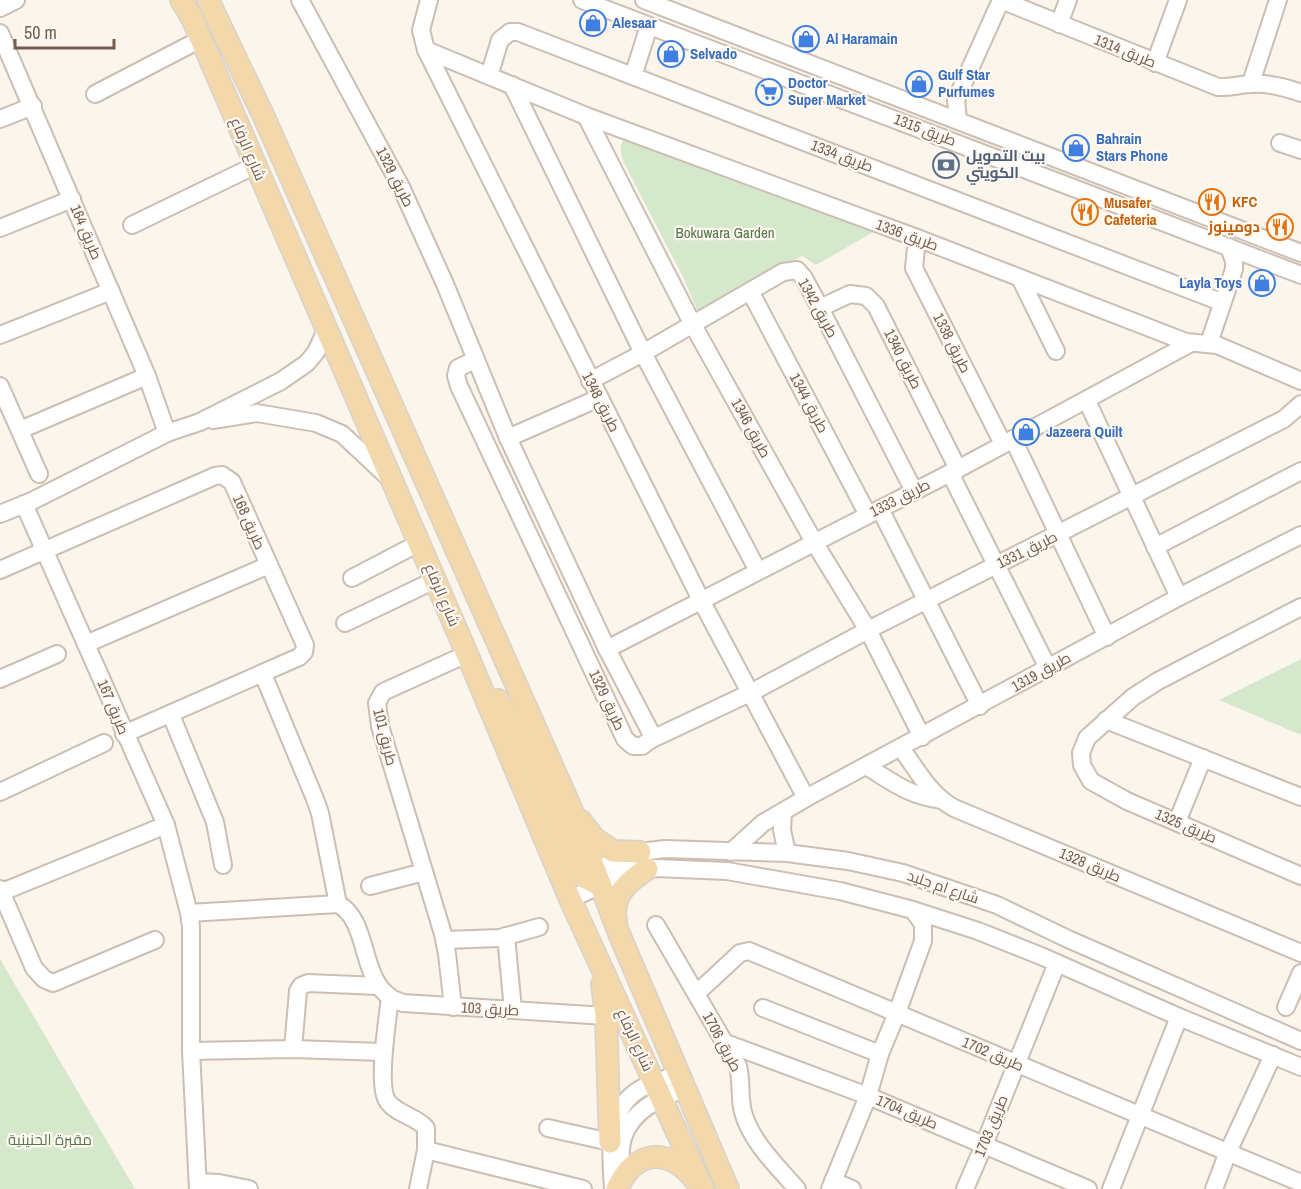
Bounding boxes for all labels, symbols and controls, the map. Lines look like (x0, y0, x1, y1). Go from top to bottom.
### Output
shop icon: Alesaar (578, 8, 608, 38)
scale bar (15, 12, 114, 50)
place label: Alesaar (612, 12, 657, 33)
text: 50 m (24, 20, 57, 45)
shop icon: Al Haramain (791, 24, 821, 54)
place label: Al Haramain (826, 28, 898, 49)
street label: طريق 1314 (1091, 29, 1159, 72)
shop icon: Selvado (656, 39, 686, 69)
place label: Selvado (690, 43, 737, 64)
place label: Gulf Star Purfumes (938, 64, 995, 102)
shop icon: Gulf Star Purfumes (904, 69, 934, 99)
place label: Doctor Super Market (788, 72, 866, 110)
supermarket icon: Doctor Super Market (754, 77, 784, 107)
street label: طريق 1315 (891, 108, 959, 151)
street label: شارع الرفاع (225, 114, 271, 184)
place label: Bahrain Stars Phone (1096, 128, 1168, 166)
shop icon: Bahrain Stars Phone (1061, 133, 1091, 163)
street label: طريق 1334 (808, 134, 876, 177)
street label: طريق 1329 (371, 143, 420, 211)
place label: بيت التمويل الكويتي (966, 145, 1046, 185)
bank icon: بيت التمويل الكويتي (931, 150, 961, 180)
restaurant icon: KFC (1197, 187, 1227, 217)
place label: KFC (1232, 191, 1257, 212)
place label: Musafer Cafeteria (1104, 192, 1157, 230)
restaurant icon: Musafer Cafeteria (1070, 197, 1100, 227)
street label: طريق 164 (65, 201, 108, 263)
restaurant icon: دومينوز (1265, 212, 1295, 242)
street label: طريق 1336 (873, 214, 941, 256)
place label: دومينوز (1207, 216, 1260, 237)
park label: Bokuwara Garden (675, 222, 775, 243)
shop icon: Layla Toys (1247, 268, 1277, 298)
place label: Layla Toys (1179, 272, 1242, 293)
street label: طريق 1342 (793, 274, 843, 341)
street label: طريق 1338 (928, 309, 977, 377)
street label: طريق 1340 (879, 325, 928, 393)
street label: طريق 1348 (577, 368, 626, 436)
street label: طريق 1344 (785, 369, 834, 436)
street label: طريق 1346 (726, 394, 776, 461)
shop icon: Jazeera Quilt (1011, 417, 1041, 447)
place label: Jazeera Quilt (1046, 421, 1123, 442)
street label: طريق 1333 (866, 473, 934, 522)
street label: طريق 168 (228, 491, 271, 553)
street label: طريق 1331 (993, 526, 1061, 573)
street label: شارع الرفاع (419, 560, 465, 630)
street label: طريق 1319 (1007, 647, 1074, 697)
street label: طريق 1329 (584, 666, 631, 734)
street label: طريق 167 (92, 676, 135, 738)
street label: طريق 101 (368, 706, 403, 768)
street label: طريق 1325 (1152, 803, 1220, 848)
street label: طريق 1328 (1056, 842, 1124, 887)
street label: شارع ام جليد (904, 864, 982, 910)
street label: طريق 103 (460, 996, 520, 1021)
street label: شارع الرفاع (611, 1005, 659, 1075)
street label: طريق 1706 (698, 1008, 747, 1075)
street label: طريق 1702 (959, 1031, 1027, 1076)
street label: طريق 1704 (873, 1089, 941, 1134)
street label: طريق 1703 (969, 1092, 1012, 1160)
park label: مقبرة الحنينية (8, 1129, 92, 1150)

